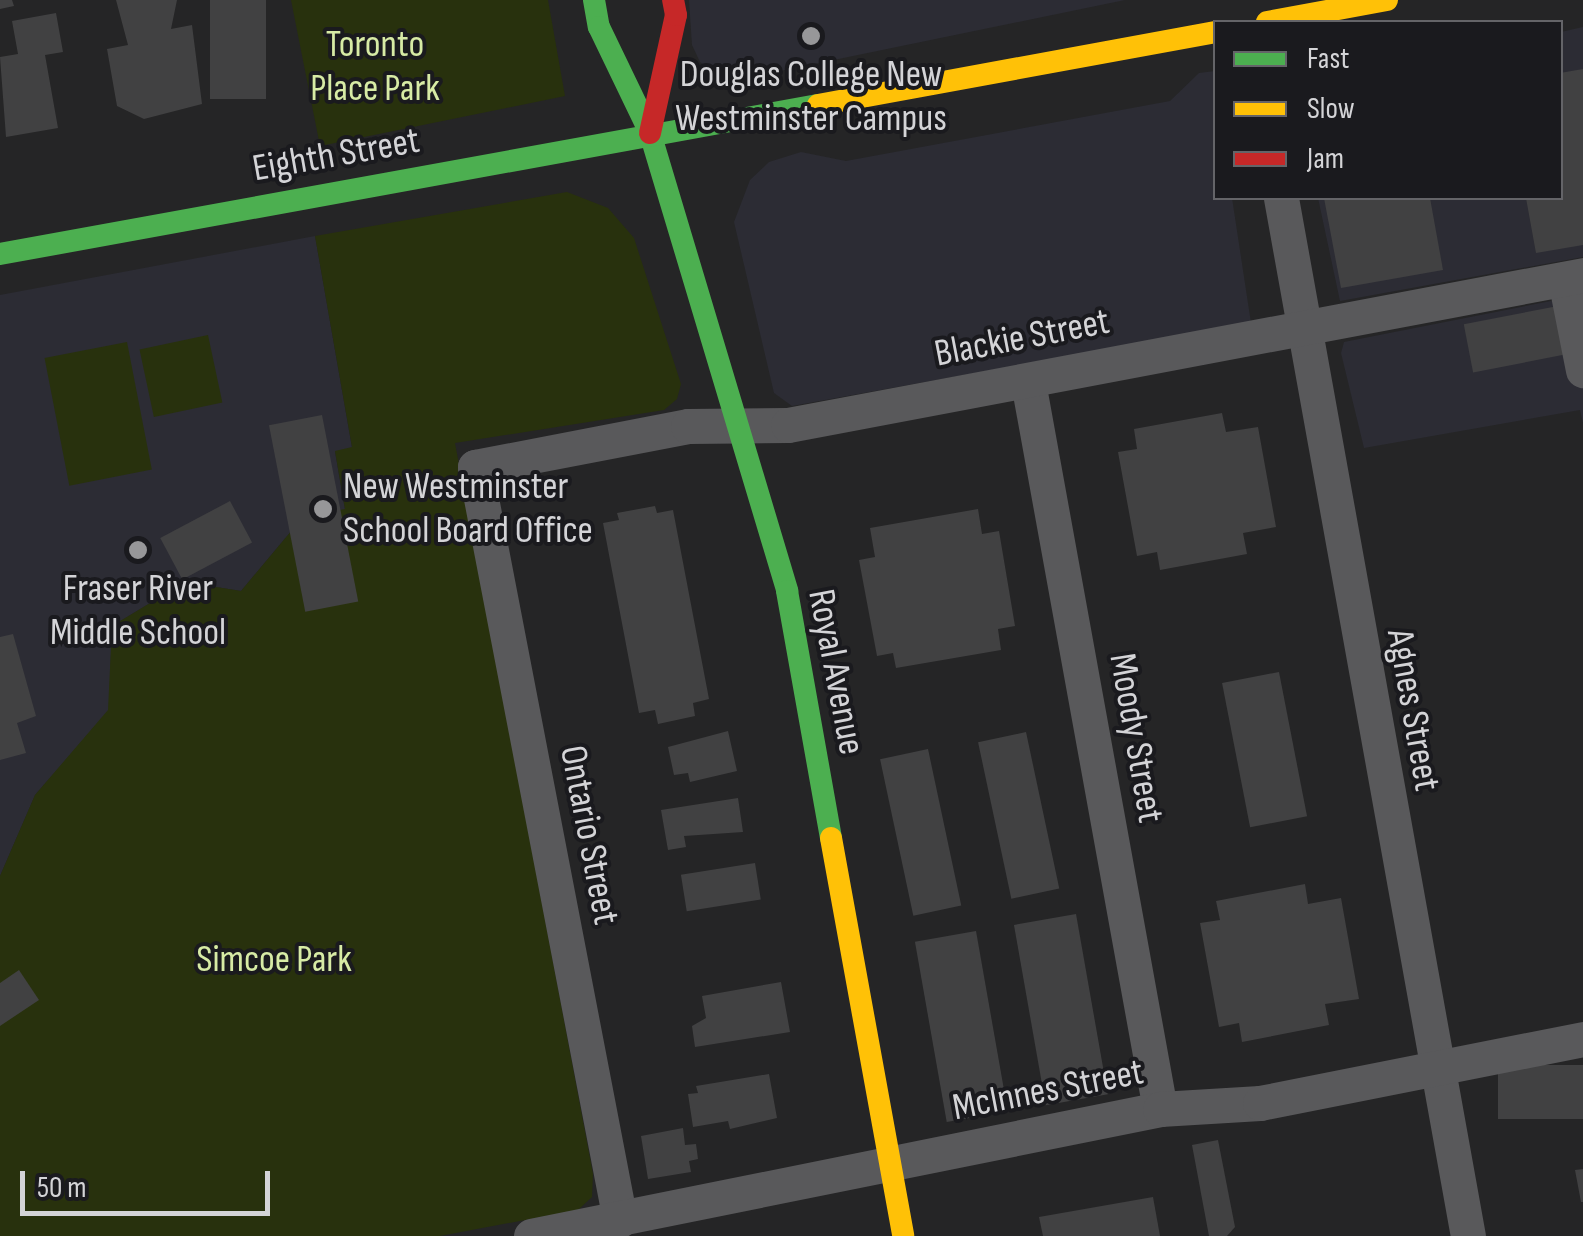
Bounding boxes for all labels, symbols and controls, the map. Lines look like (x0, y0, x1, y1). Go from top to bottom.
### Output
legend (1213, 20, 1563, 200)
park label: Toronto Place Park (310, 22, 440, 111)
marker: Douglas College New Westminster Campus (800, 25, 822, 47)
text: Fast (1307, 41, 1349, 77)
place label: Douglas College New Westminster Campus (675, 52, 947, 142)
text: Slow (1307, 91, 1355, 127)
street label: Eighth Street (249, 118, 423, 192)
text: Jam (1307, 141, 1344, 177)
street label: Blackie Street (931, 299, 1113, 377)
place label: New Westminster School Board Office (343, 464, 593, 554)
marker: New Westminster School Board Office (312, 498, 334, 520)
marker: Fraser River Middle School (127, 539, 149, 561)
place label: Fraser River Middle School (50, 566, 226, 656)
street label: Royal Avenue (798, 586, 874, 758)
street label: Agnes Street (1376, 626, 1450, 794)
street label: Moody Street (1099, 650, 1173, 826)
street label: Ontario Street (549, 742, 629, 928)
park label: Simcoe Park (196, 937, 352, 983)
street label: McInnes Street (949, 1049, 1147, 1131)
scale bar (25, 1151, 275, 1213)
text: 50 m (37, 1170, 86, 1206)

